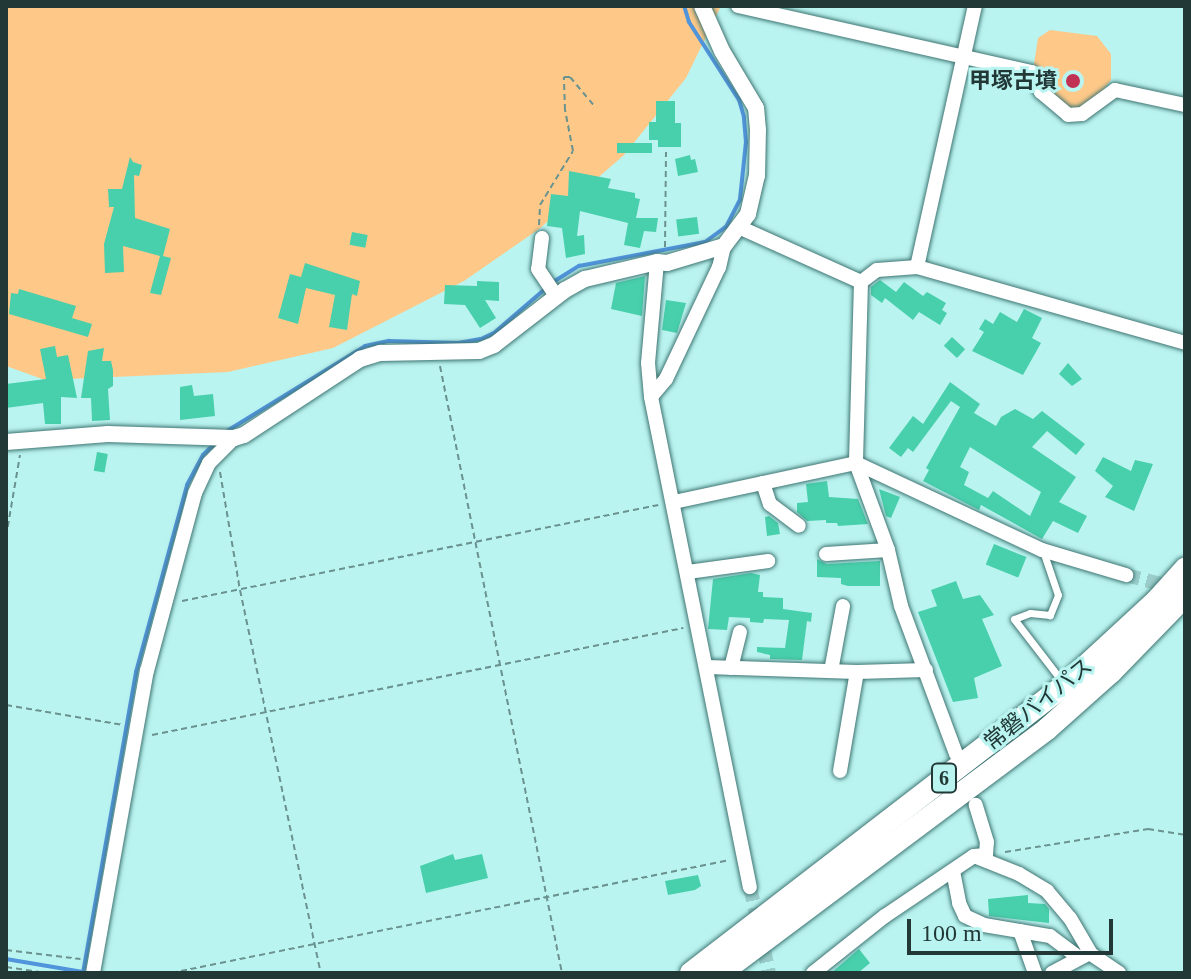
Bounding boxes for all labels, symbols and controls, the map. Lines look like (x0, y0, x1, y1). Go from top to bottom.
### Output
place label: 甲塚古墳 (969, 68, 1057, 94)
marker: 甲塚古墳 (1064, 72, 1082, 90)
street label: 常磐バイパス (978, 652, 1098, 756)
road number: 6 (930, 762, 958, 794)
scale bar (911, 903, 1117, 953)
text: 100 m (921, 920, 982, 946)

